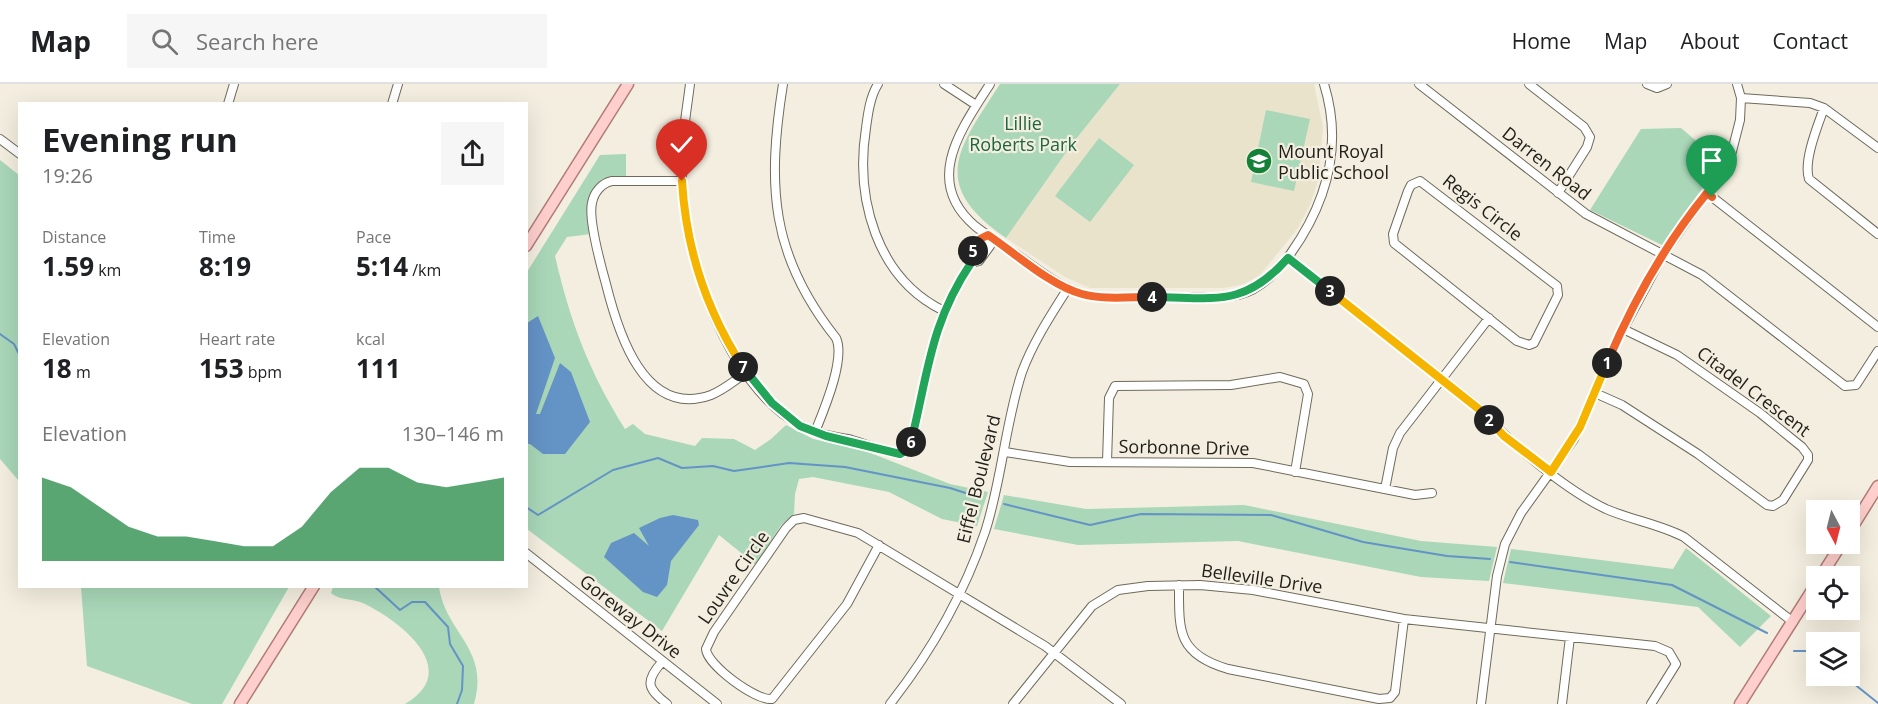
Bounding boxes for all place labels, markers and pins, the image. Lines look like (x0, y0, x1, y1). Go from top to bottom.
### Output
pin (656, 119, 707, 181)
pin (1686, 135, 1737, 197)
place label: Mount Royal Public School (1278, 139, 1389, 184)
school or university icon: Mount Royal Public School (1244, 146, 1274, 176)
pin: 5 (958, 236, 988, 266)
pin: 3 (1315, 276, 1345, 306)
pin: 4 (1137, 282, 1167, 312)
pin: 1 (1592, 348, 1622, 378)
pin: 7 (728, 352, 758, 382)
pin: 2 (1474, 405, 1504, 435)
pin: 6 (896, 427, 926, 457)

